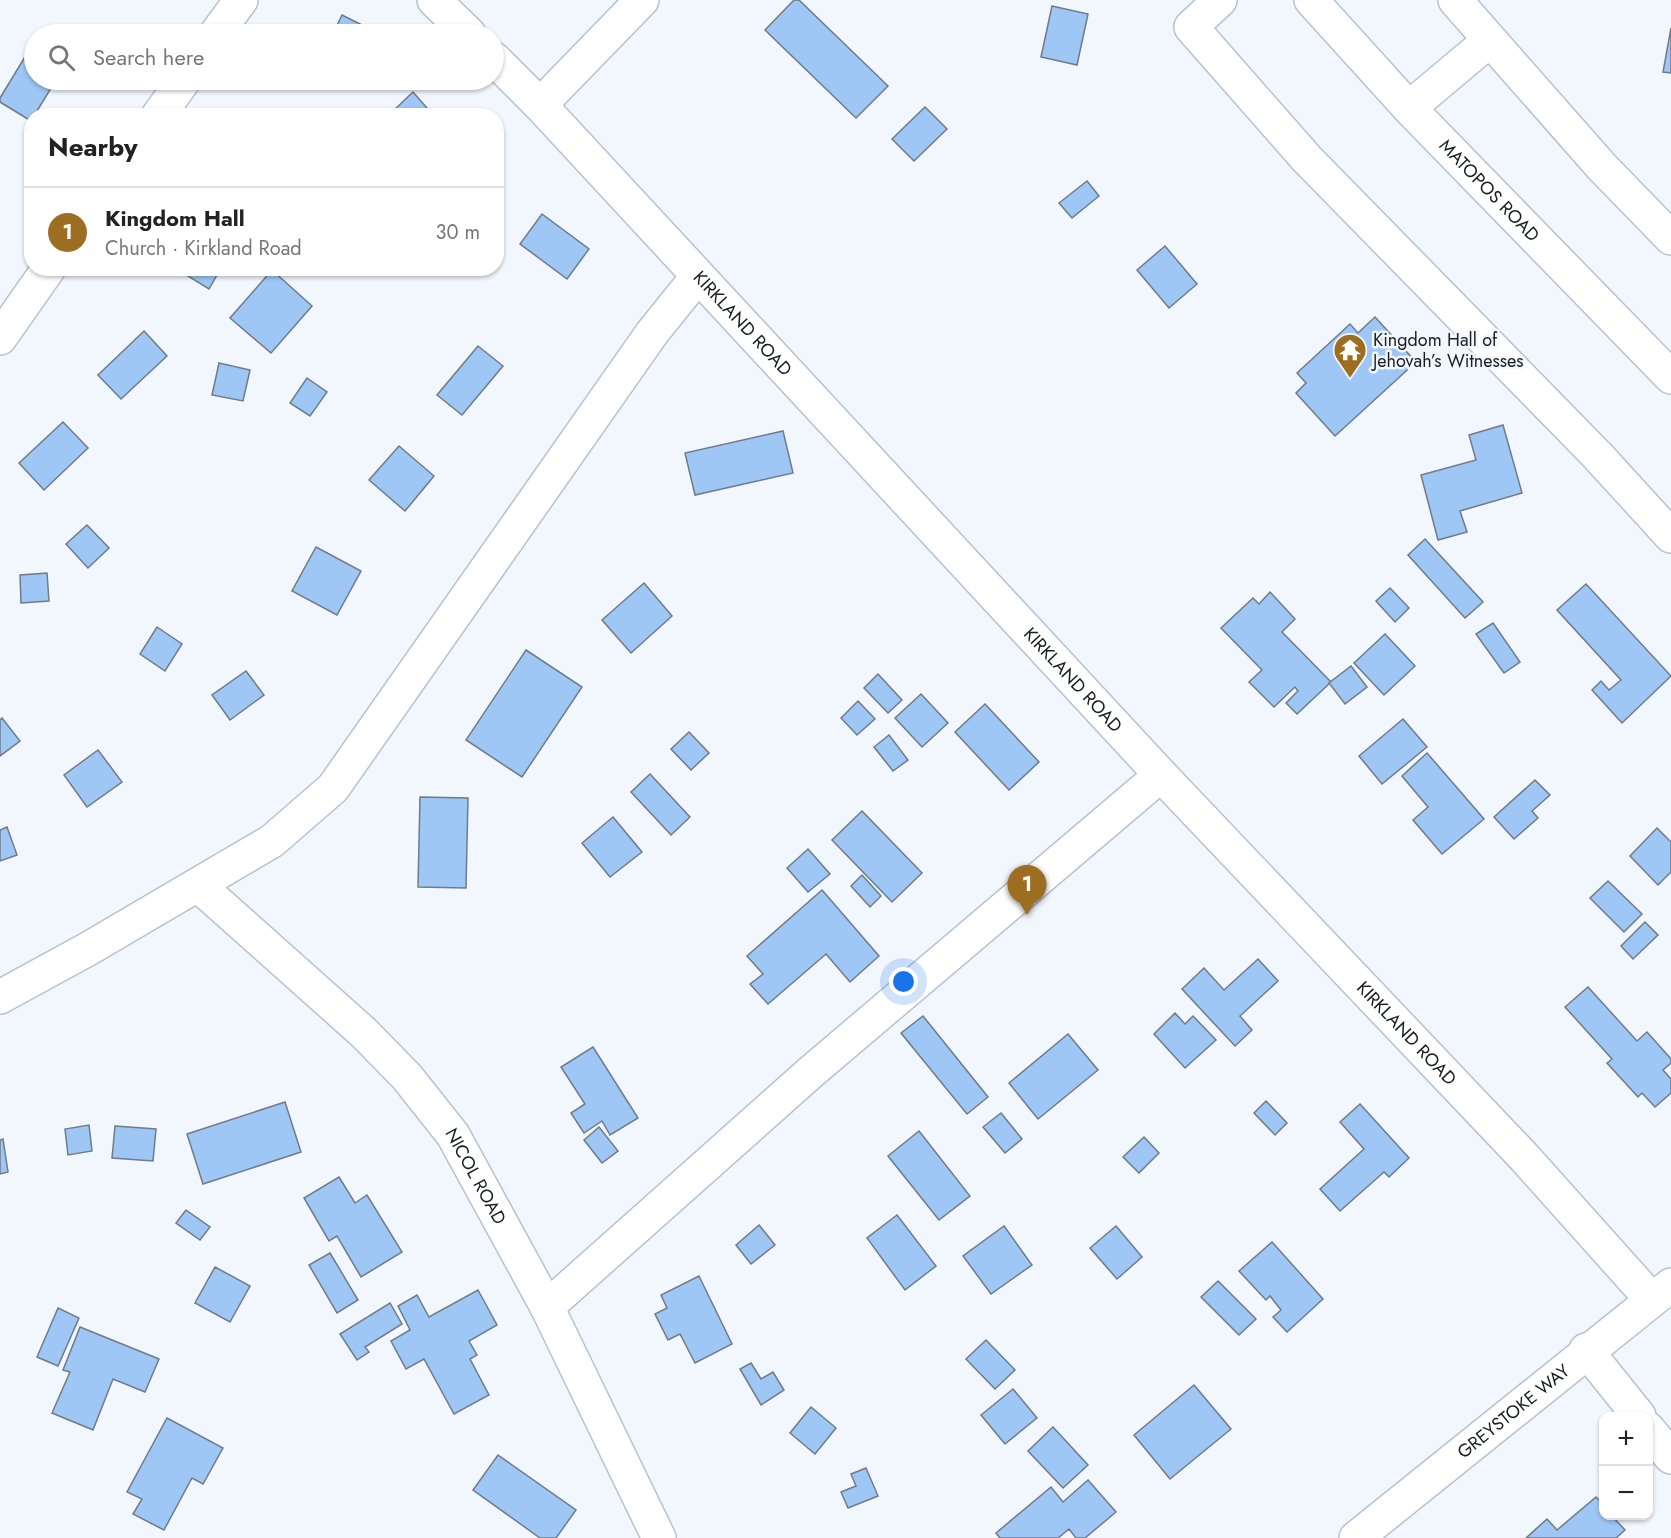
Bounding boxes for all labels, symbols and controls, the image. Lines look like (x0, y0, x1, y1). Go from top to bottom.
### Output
search box (24, 24, 504, 90)
icon: search (45, 41, 78, 74)
text: Search here (93, 41, 204, 73)
text: Nearby (48, 128, 137, 166)
street label: MATOPOS ROAD (1433, 133, 1546, 248)
text: Kingdom Hall (105, 202, 245, 234)
text: 1 (62, 218, 73, 247)
text: 30 m (435, 218, 480, 247)
text: Church · Kirkland Road (105, 234, 302, 263)
street label: KIRKLAND ROAD (687, 265, 798, 382)
place label: Kingdom Hall of Jehovah’s Witnesses (1371, 327, 1523, 374)
temple icon: Kingdom Hall of Jehovah’s Witnesses (1332, 332, 1368, 379)
street label: KIRKLAND ROAD (1018, 622, 1128, 738)
pin: 1 (1008, 866, 1046, 915)
your location (889, 967, 918, 996)
street label: KIRKLAND ROAD (1351, 976, 1462, 1091)
street label: NICOL ROAD (439, 1123, 512, 1229)
street label: GREYSTOKE WAY (1452, 1358, 1576, 1465)
map controls (1599, 1412, 1653, 1520)
button: + (1599, 1412, 1653, 1466)
button: − (1599, 1466, 1653, 1520)

